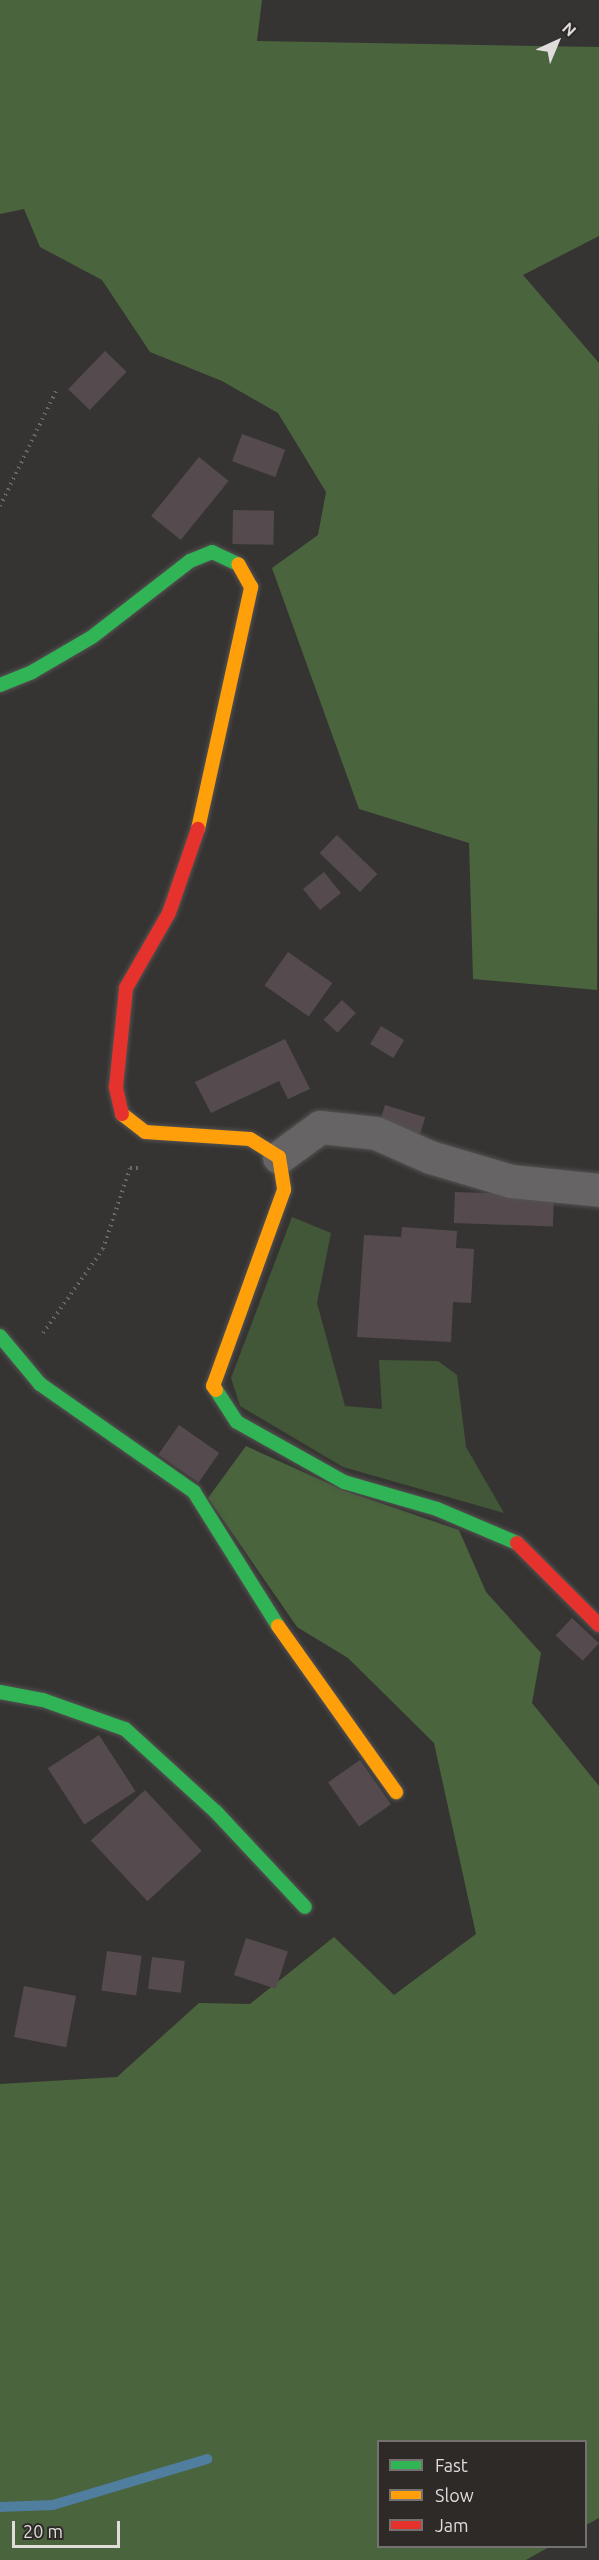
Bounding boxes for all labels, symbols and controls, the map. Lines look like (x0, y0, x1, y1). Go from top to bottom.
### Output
north arrow (527, 12, 587, 72)
text: N (559, 18, 580, 40)
legend (377, 2440, 587, 2548)
text: Fast (435, 2455, 468, 2475)
text: Slow (435, 2485, 474, 2505)
scale bar (15, 2509, 123, 2547)
text: Jam (435, 2515, 469, 2535)
text: 20 m (23, 2521, 63, 2541)

